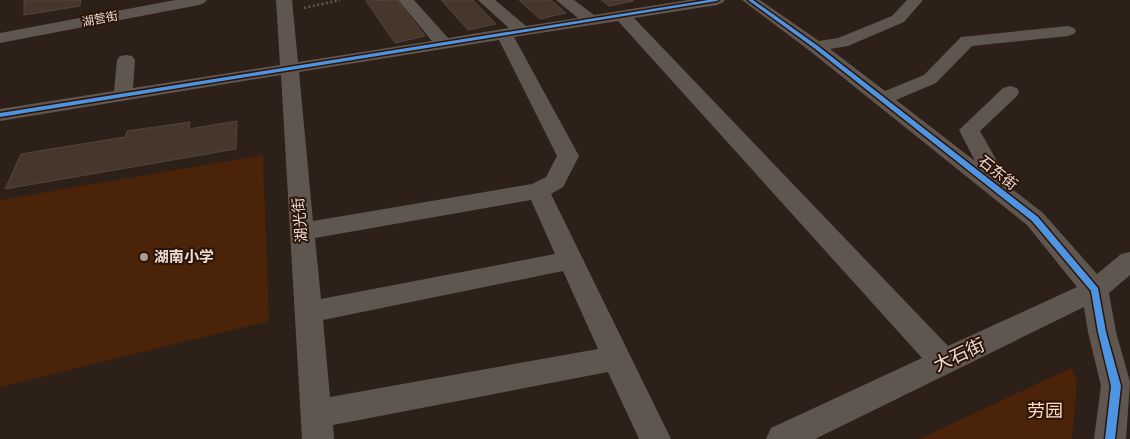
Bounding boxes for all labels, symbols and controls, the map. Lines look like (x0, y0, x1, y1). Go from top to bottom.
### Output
street label: 湖营街 (81, 8, 119, 30)
street label: 石东街 (974, 151, 1022, 195)
street label: 湖光街 (288, 197, 312, 243)
place label: 湖南小学 (154, 247, 214, 267)
marker: 湖南小学 (138, 251, 150, 263)
street label: 大石街 (929, 333, 989, 377)
park label: 劳园 (1027, 399, 1063, 423)

